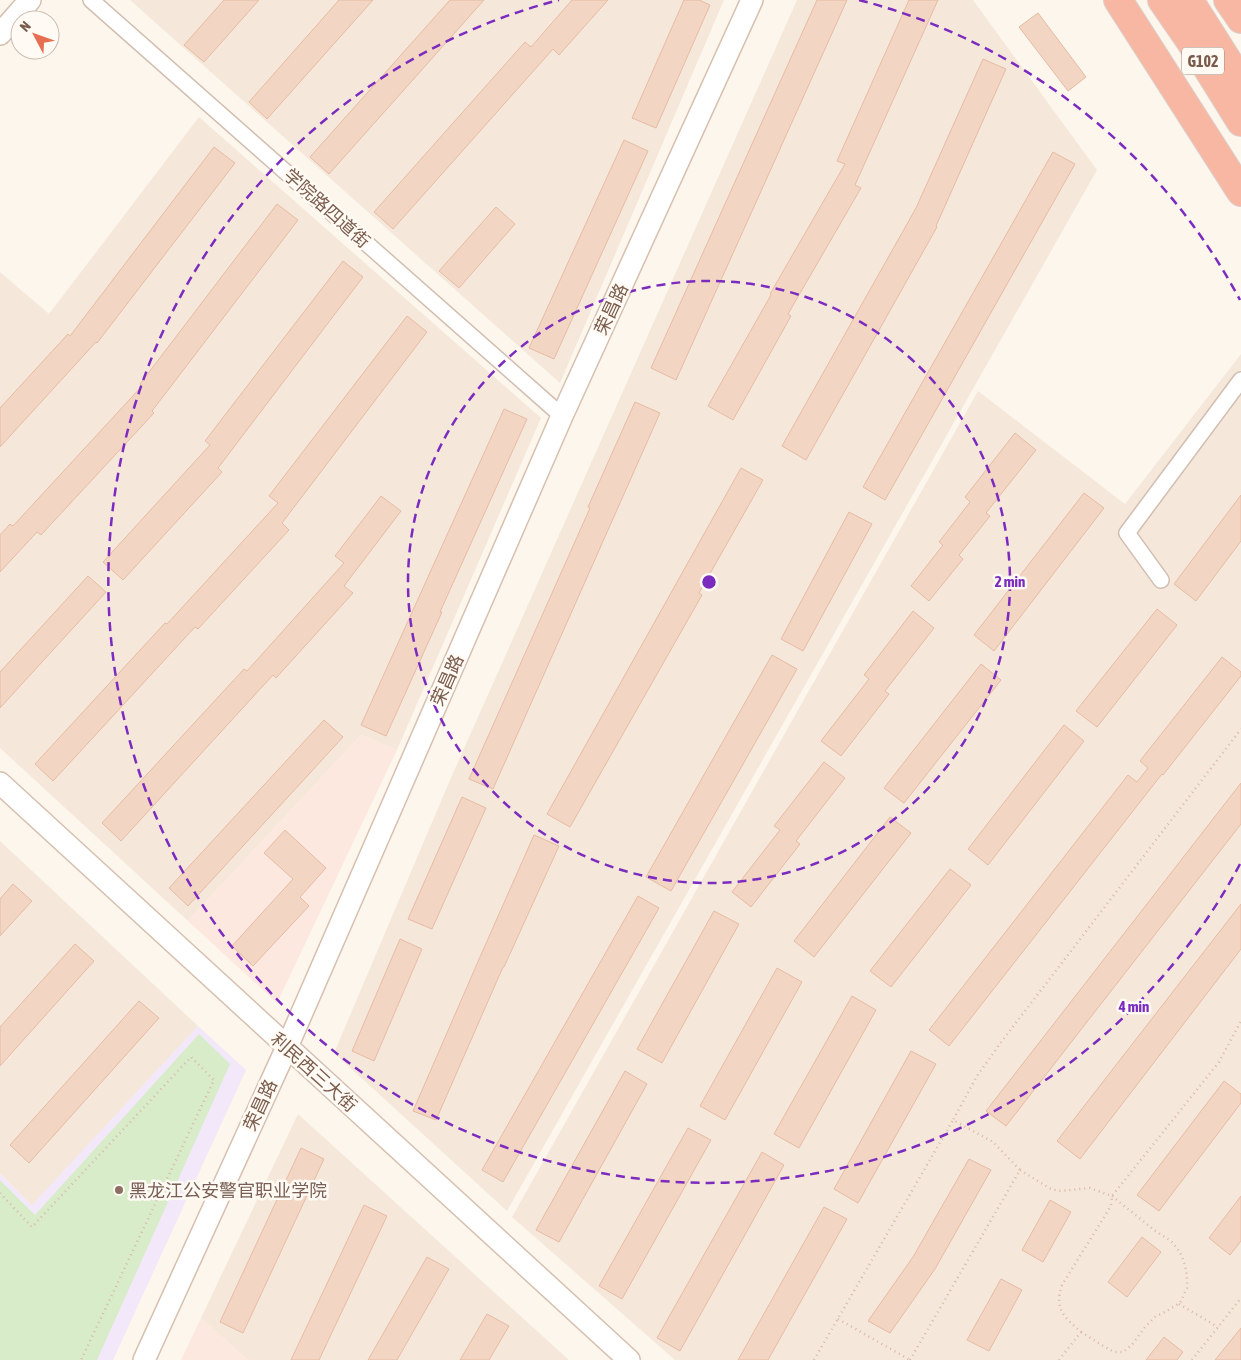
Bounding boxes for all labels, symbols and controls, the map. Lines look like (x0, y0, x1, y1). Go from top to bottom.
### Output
north arrow (10, 10, 60, 60)
text: N (16, 18, 34, 35)
road number: G102 (1182, 48, 1224, 74)
street label: 学院路四道街 (280, 164, 374, 252)
street label: 荣昌路 (590, 280, 632, 338)
centre of rings (700, 573, 718, 591)
text: 2 min (995, 573, 1025, 590)
street label: 荣昌路 (426, 651, 468, 709)
text: 4 min (1118, 998, 1149, 1015)
street label: 利民西三大街 (267, 1028, 361, 1116)
street label: 荣昌路 (239, 1076, 281, 1134)
place label: 黑龙江公安警官职业学院 (129, 1180, 327, 1201)
marker: 黑龙江公安警官职业学院 (113, 1184, 125, 1196)

